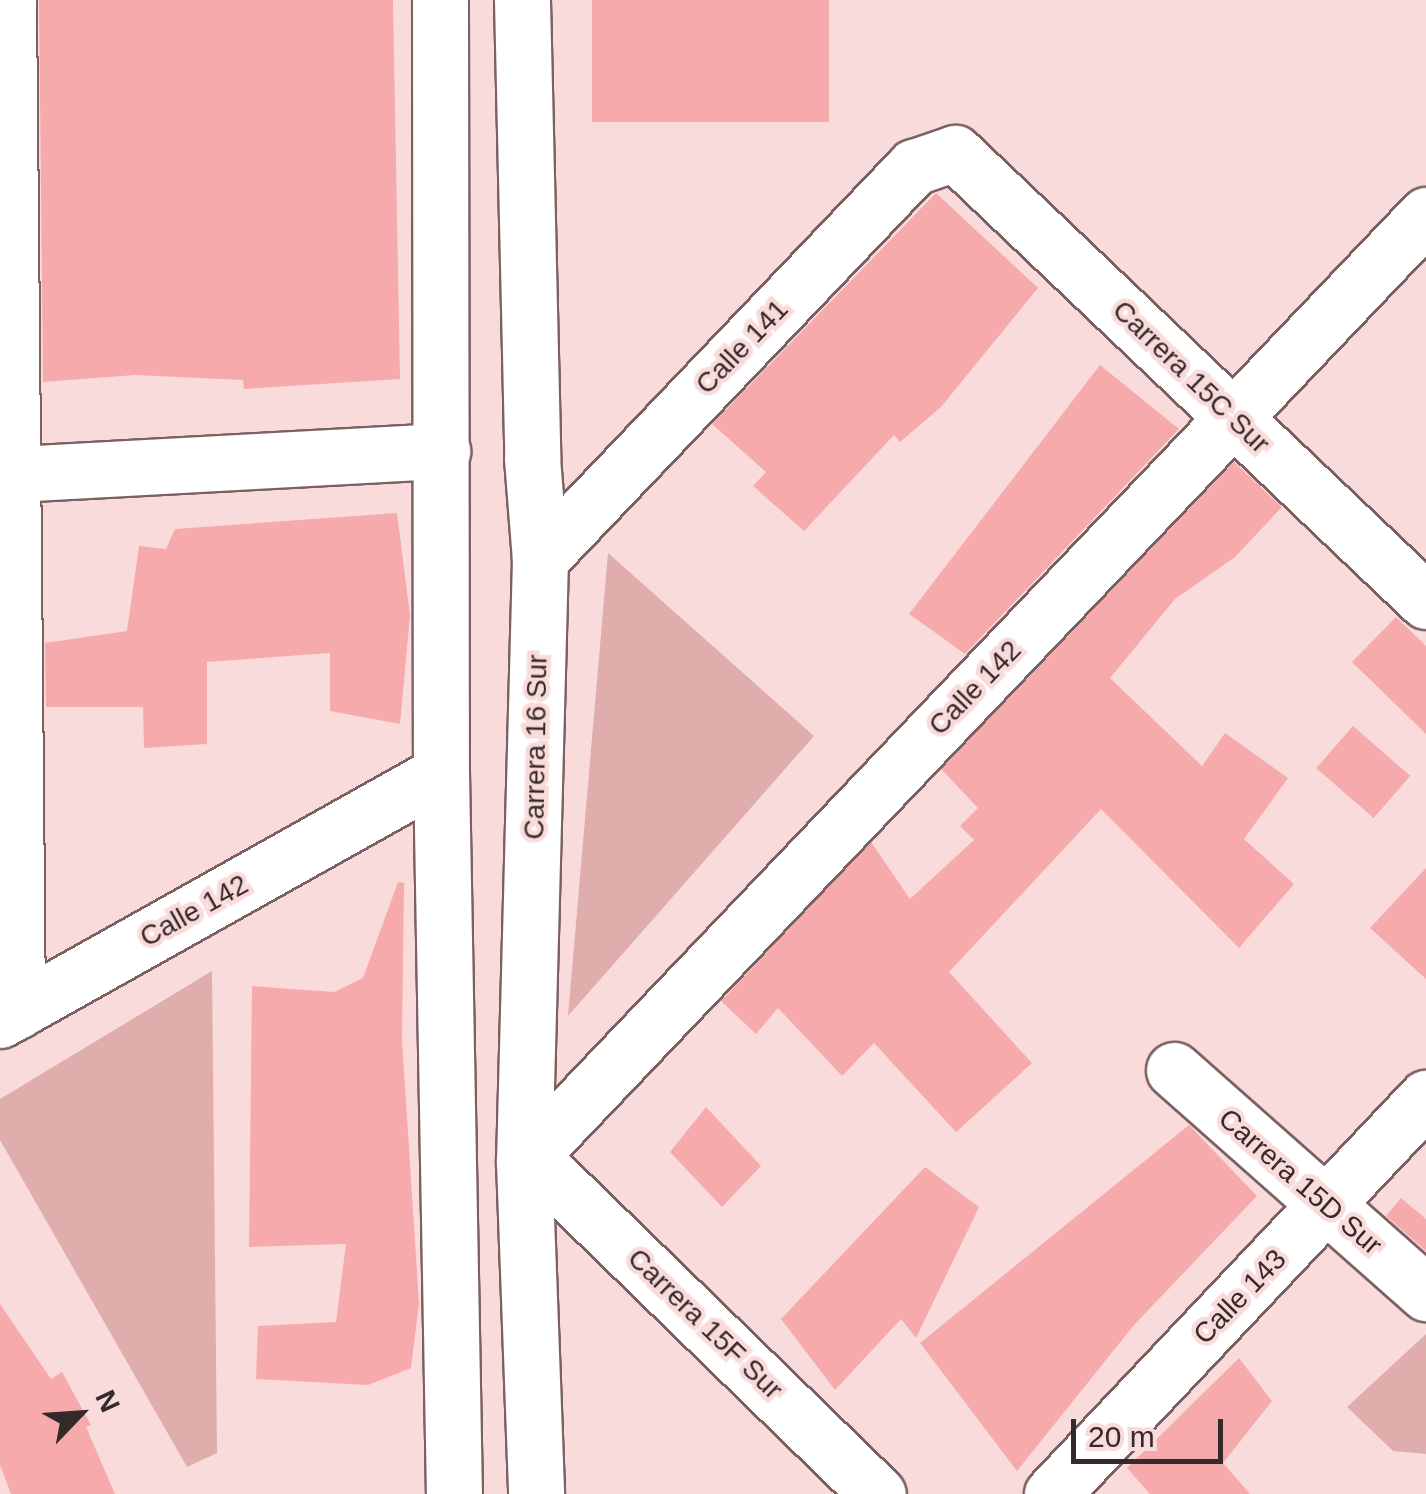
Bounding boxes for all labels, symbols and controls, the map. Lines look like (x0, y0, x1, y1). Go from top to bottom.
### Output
street label: Calle 141 (689, 293, 795, 401)
street label: Carrera 15C Sur (1105, 294, 1277, 460)
street label: Calle 142 (922, 634, 1028, 742)
street label: Carrera 16 Sur (518, 654, 554, 840)
street label: Calle 142 (134, 868, 254, 954)
street label: Carrera 15D Sur (1211, 1102, 1389, 1262)
street label: Carrera 15F Sur (621, 1242, 789, 1406)
street label: Calle 143 (1187, 1243, 1293, 1351)
north arrow (30, 1364, 130, 1464)
text: N (89, 1385, 126, 1417)
scale bar (1076, 1399, 1228, 1461)
text: 20 m (1088, 1420, 1155, 1453)

